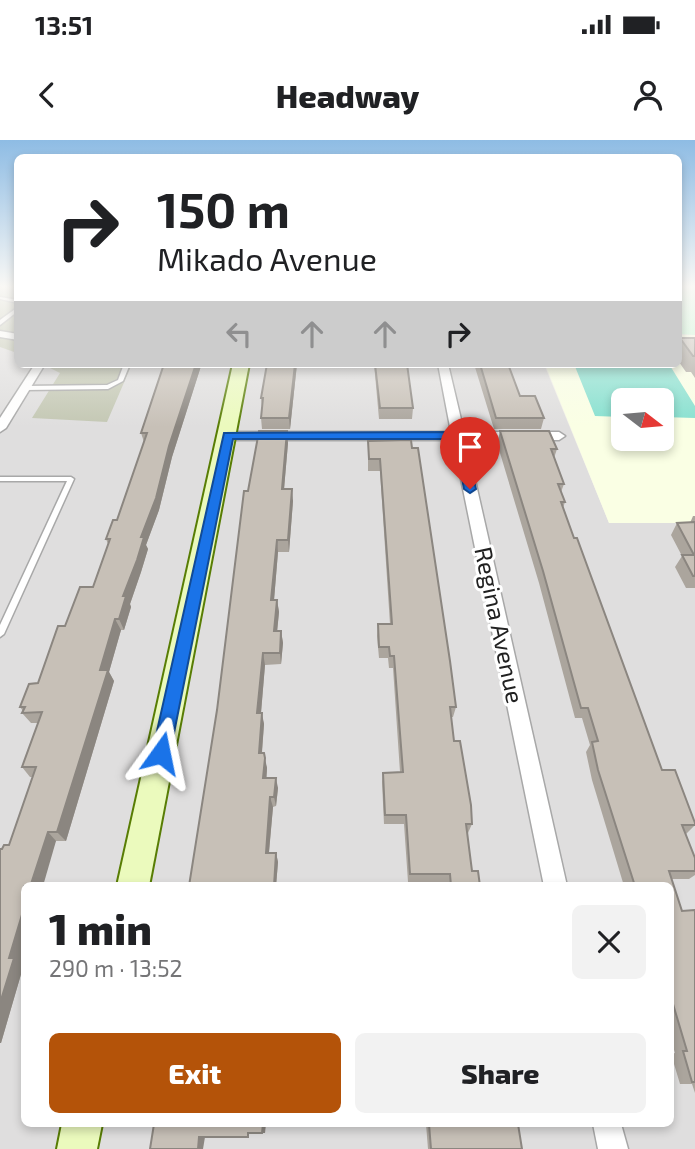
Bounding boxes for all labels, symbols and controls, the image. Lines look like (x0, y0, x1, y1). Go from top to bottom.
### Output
text: 13:51 (35, 9, 93, 40)
icon: back (28, 76, 66, 114)
text: Headway (276, 76, 419, 114)
icon: person (629, 76, 667, 114)
text: 150 m (157, 179, 290, 238)
icon: right (42, 182, 133, 273)
text: Mikado Avenue (157, 239, 377, 277)
icon: left (220, 315, 258, 353)
icon: ahead (293, 315, 331, 353)
icon: ahead (366, 315, 404, 353)
icon: right (439, 315, 477, 353)
north arrow (611, 388, 674, 452)
map controls (611, 388, 674, 451)
pin (440, 417, 500, 489)
icon: arrive (451, 428, 489, 466)
street label: Regina Avenue (469, 544, 531, 706)
position arrow (124, 716, 198, 790)
text: 1 min (49, 903, 152, 953)
button: close (572, 905, 646, 979)
text: 290 m · 13:52 (49, 954, 183, 982)
button: Exit (49, 1033, 341, 1113)
button: Share (355, 1033, 646, 1113)

